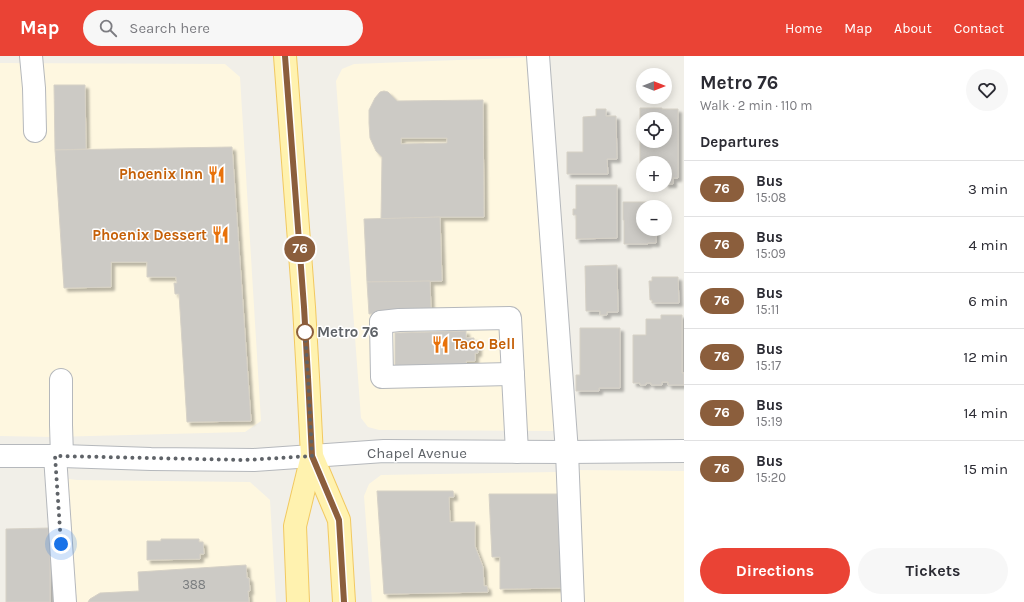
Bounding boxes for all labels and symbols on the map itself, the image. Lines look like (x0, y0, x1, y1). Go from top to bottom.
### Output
north arrow (636, 68, 672, 104)
restaurant icon: Phoenix Inn (206, 164, 226, 184)
place label: Phoenix Inn (119, 165, 203, 183)
restaurant icon: Phoenix Dessert (210, 225, 230, 245)
place label: Phoenix Dessert (92, 226, 207, 244)
line badge: 76 (282, 236, 318, 262)
marker: Metro 76 (296, 323, 314, 341)
place label: Metro 76 (317, 323, 379, 341)
restaurant icon: Taco Bell (430, 334, 450, 354)
place label: Taco Bell (453, 335, 515, 353)
street label: Chapel Avenue (367, 444, 467, 462)
your location (51, 534, 71, 554)
house number: 388 (182, 577, 206, 592)

